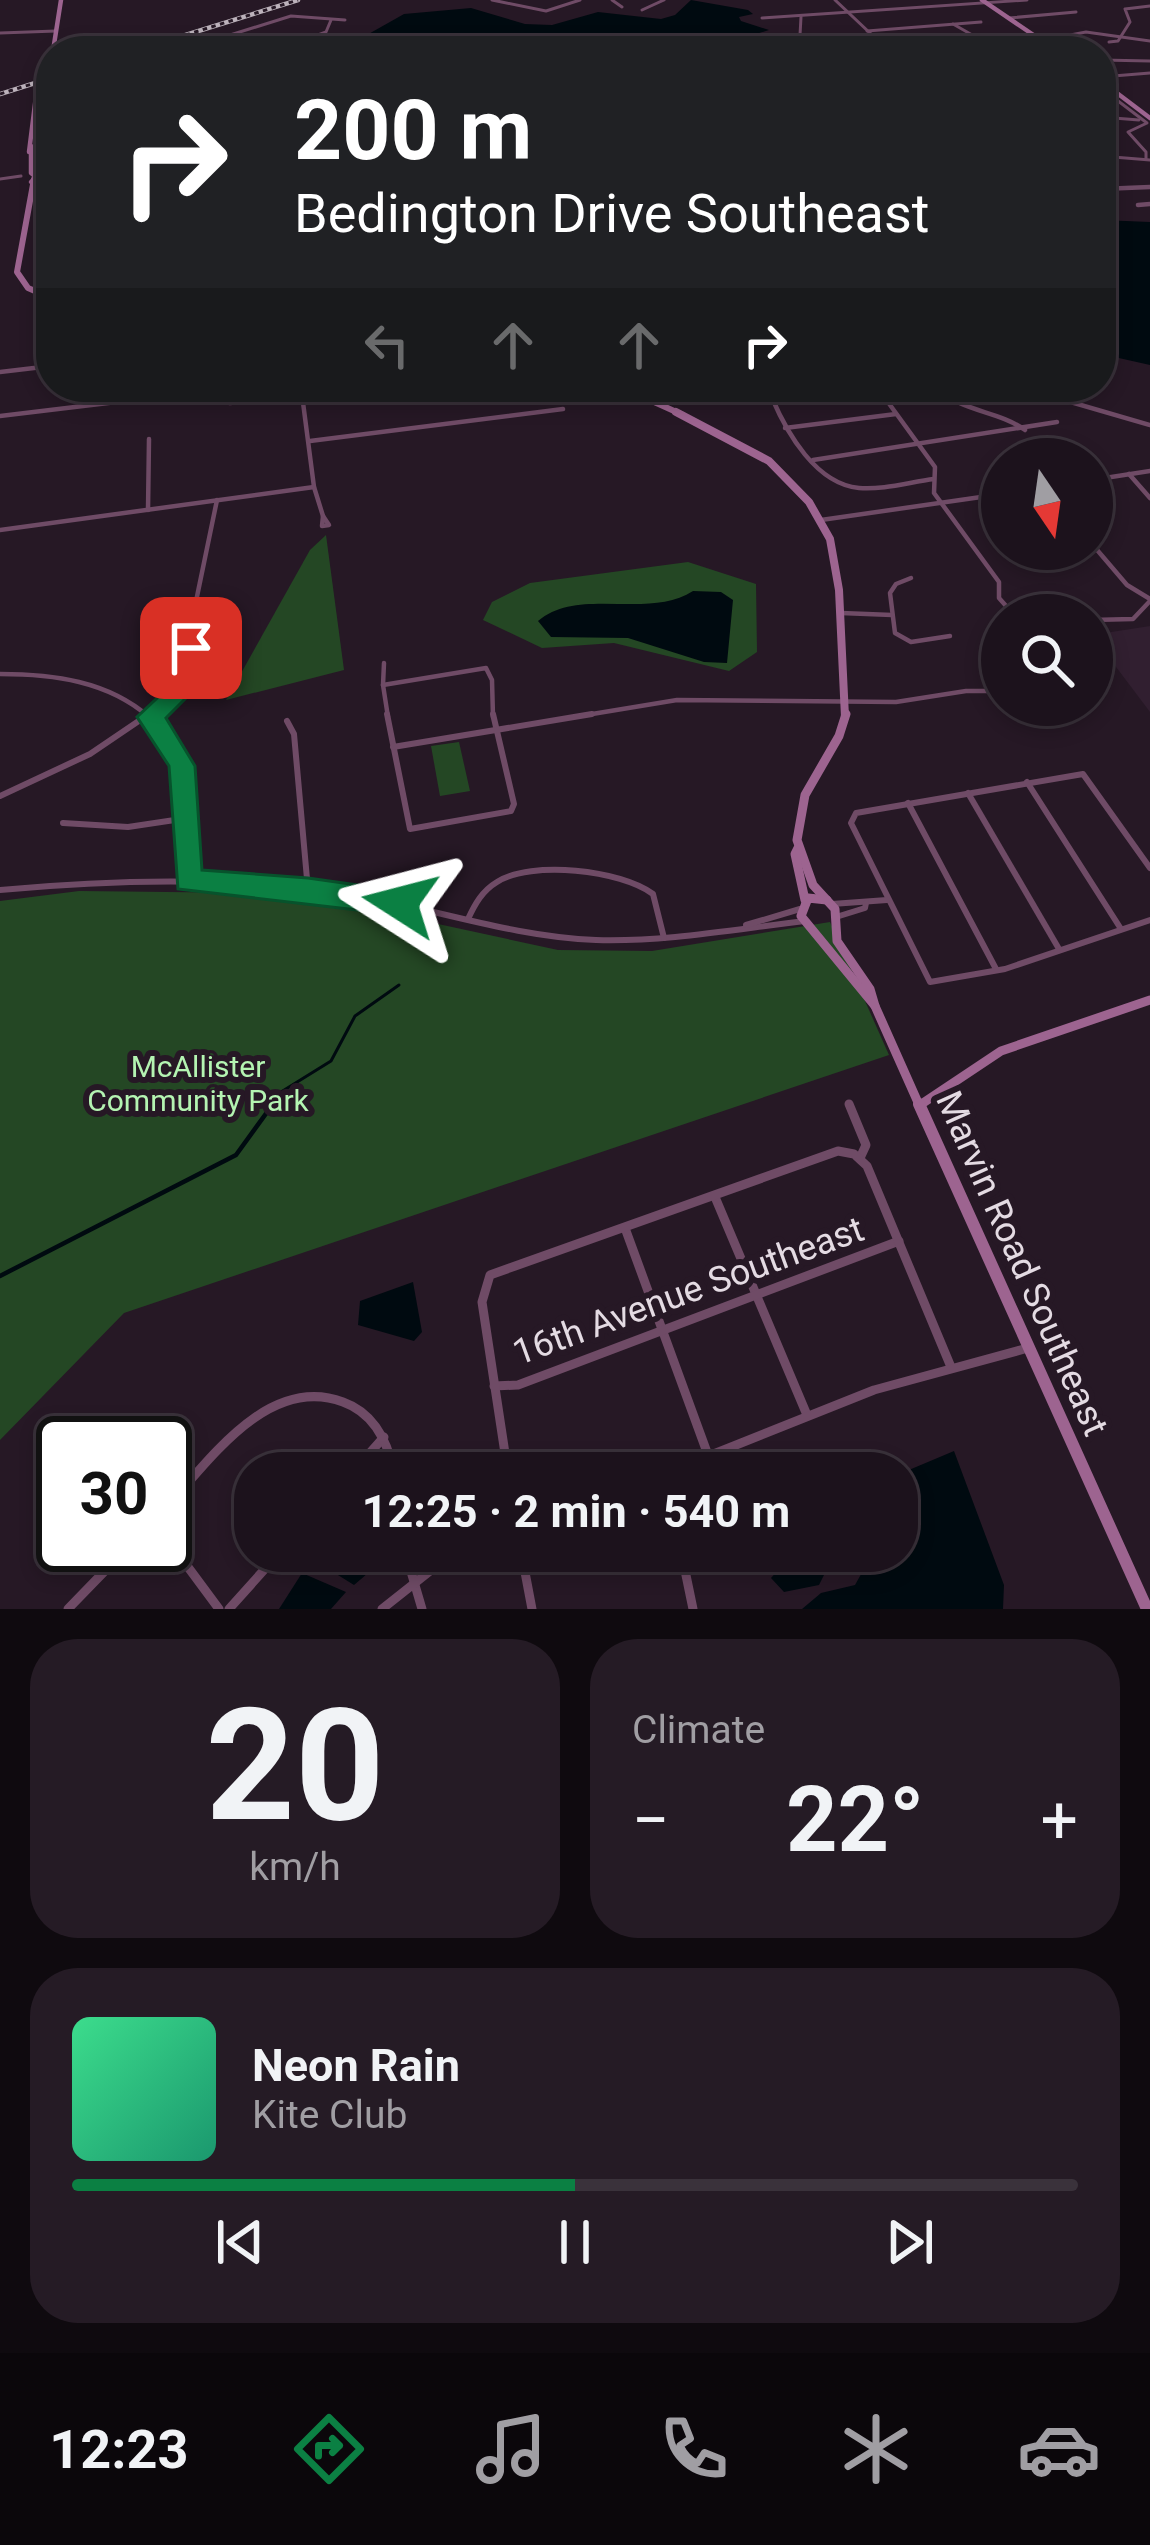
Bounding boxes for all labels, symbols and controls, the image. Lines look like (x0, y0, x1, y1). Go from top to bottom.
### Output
text: 200 m (294, 81, 532, 180)
icon: right (96, 84, 252, 240)
text: Bedington Drive Southeast (294, 182, 929, 245)
icon: left (354, 312, 420, 378)
icon: ahead (480, 312, 546, 378)
icon: ahead (606, 312, 672, 378)
icon: right (732, 312, 798, 378)
north arrow (981, 438, 1113, 570)
map controls (981, 438, 1113, 726)
button: search (981, 594, 1113, 726)
pin (140, 597, 242, 699)
icon: arrive (158, 615, 224, 681)
position arrow (337, 840, 463, 966)
park label: McAllister Community Park (87, 1049, 310, 1118)
street label: Marvin Road Southeast (927, 1085, 1117, 1442)
street label: 16th Avenue Southeast (507, 1208, 869, 1374)
speed limit sign: 30 (36, 1416, 192, 1572)
text: 12:25 · 2 min · 540 m (362, 1485, 790, 1538)
text: 20 (205, 1674, 385, 1857)
text: Climate (632, 1707, 765, 1753)
text: 22° (786, 1768, 924, 1873)
text: − (632, 1782, 670, 1859)
text: + (1041, 1782, 1078, 1859)
text: km/h (249, 1844, 341, 1890)
text: Neon Rain (252, 2039, 460, 2092)
text: Kite Club (252, 2092, 407, 2138)
icon: previous (207, 2209, 273, 2275)
icon: pause (542, 2209, 608, 2275)
icon: next (877, 2209, 943, 2275)
icon: directions (287, 2407, 371, 2491)
icon: music (469, 2407, 553, 2491)
icon: phone (652, 2407, 736, 2491)
icon: climate (834, 2407, 918, 2491)
icon: car (1017, 2407, 1101, 2491)
text: 12:23 (49, 2418, 188, 2481)

